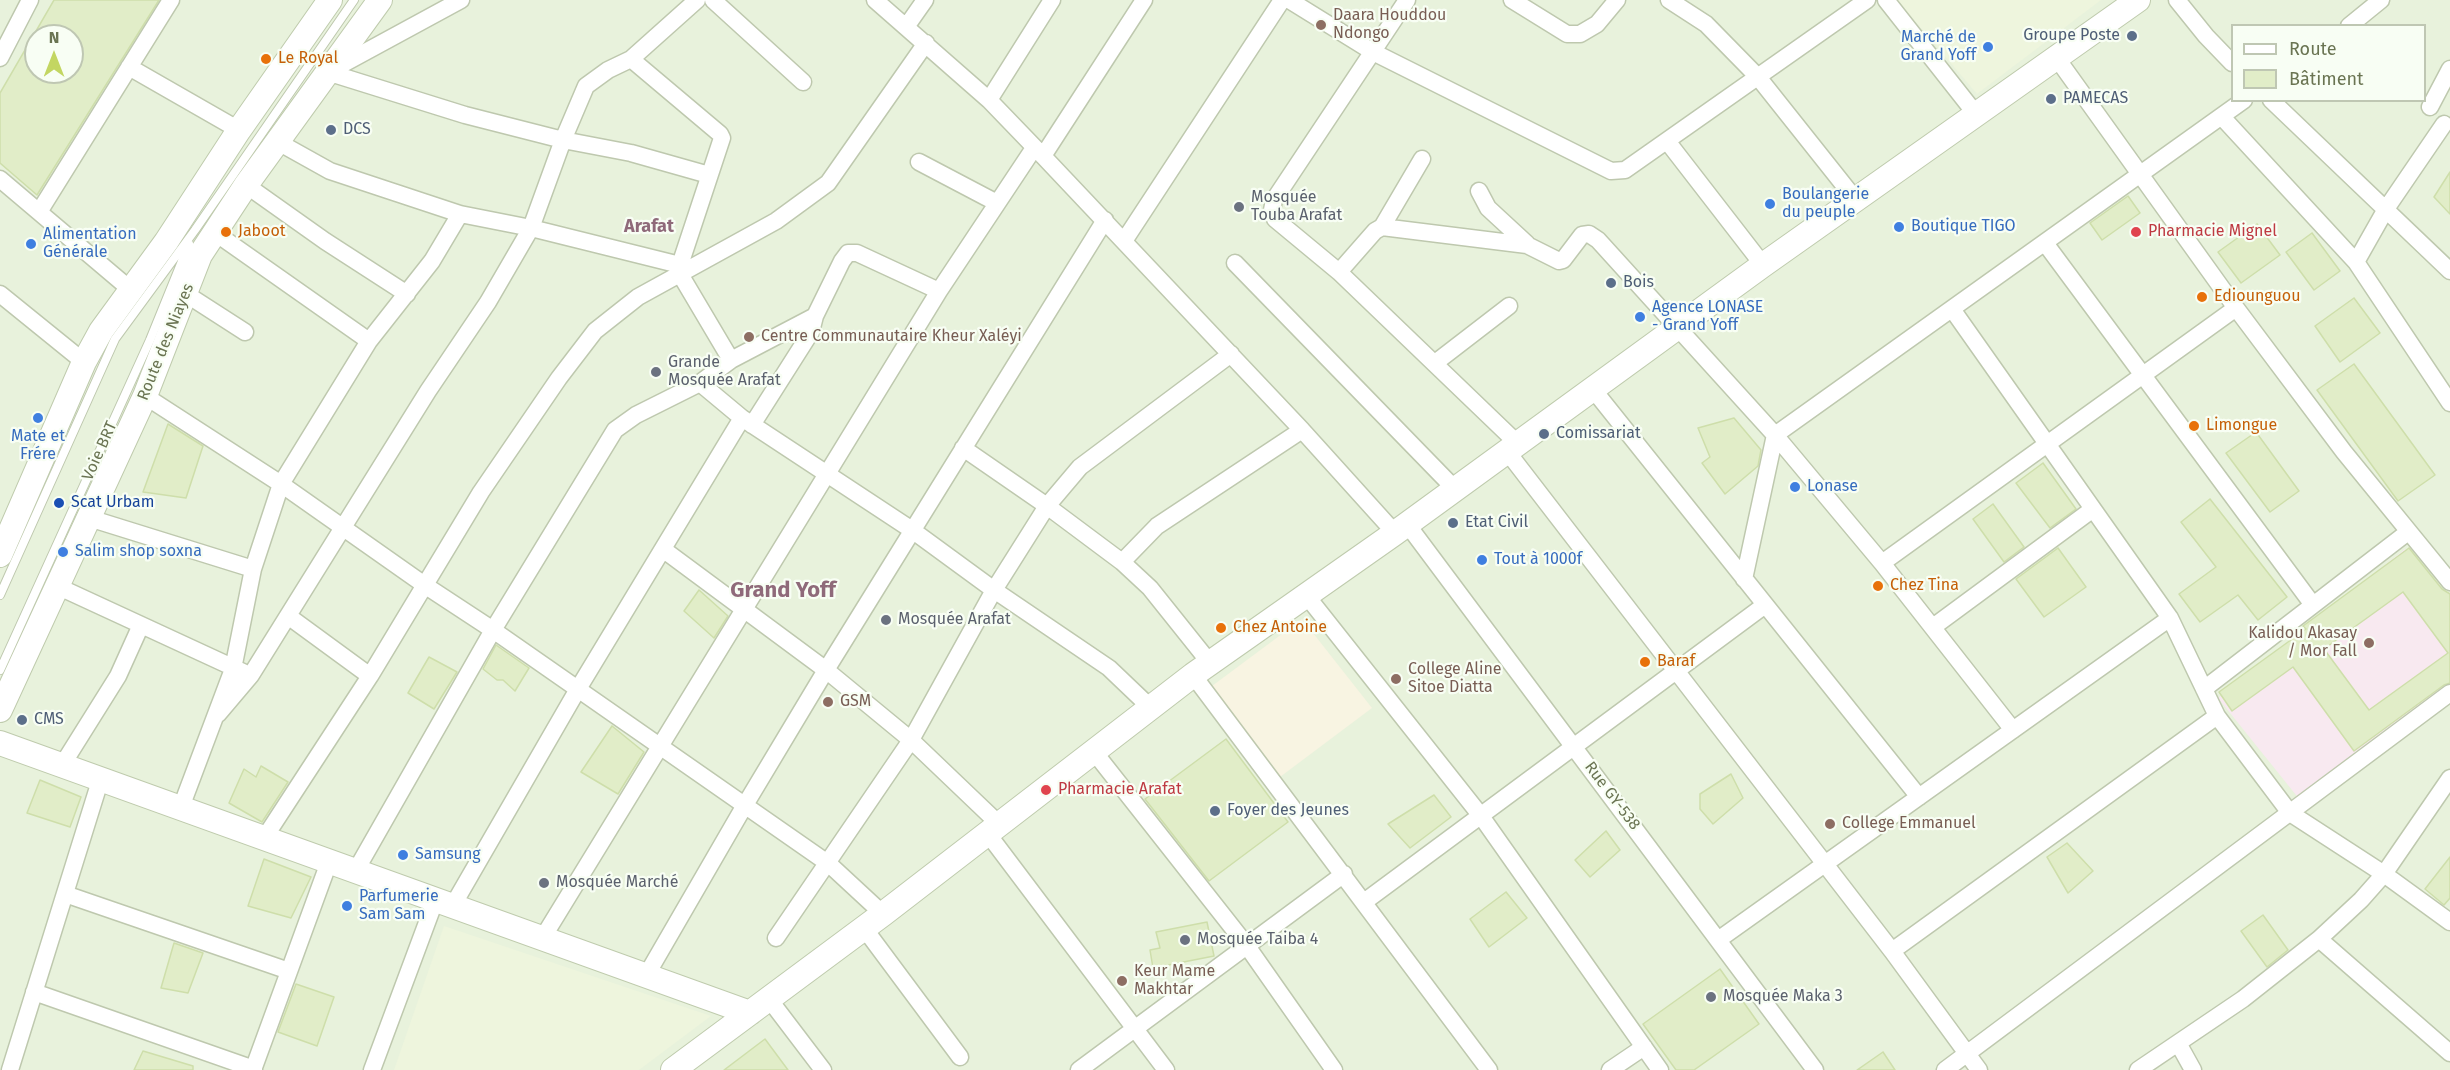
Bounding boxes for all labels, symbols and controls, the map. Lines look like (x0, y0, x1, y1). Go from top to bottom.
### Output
place label: Daara Houddou Ndongo (1333, 6, 1446, 44)
marker: Daara Houddou Ndongo (1314, 18, 1328, 32)
north arrow (24, 24, 84, 84)
legend (2231, 24, 2426, 102)
place label: Groupe Poste (2023, 26, 2120, 46)
text: N (49, 28, 59, 47)
place label: Marché de Grand Yoff (1900, 28, 1976, 66)
marker: Groupe Poste (2125, 29, 2139, 43)
text: Route (2289, 38, 2337, 60)
marker: Marché de Grand Yoff (1981, 40, 1995, 54)
place label: Le Royal (278, 49, 338, 69)
marker: Le Royal (259, 52, 273, 66)
text: Bâtiment (2289, 68, 2364, 90)
place label: PAMECAS (2063, 89, 2128, 109)
marker: PAMECAS (2044, 92, 2058, 106)
place label: DCS (343, 120, 371, 140)
marker: DCS (324, 123, 338, 137)
place label: Boulangerie du peuple (1782, 185, 1869, 223)
place label: Mosquée Touba Arafat (1251, 188, 1342, 226)
marker: Boulangerie du peuple (1763, 197, 1777, 211)
marker: Mosquée Touba Arafat (1232, 200, 1246, 214)
district label: Arafat (624, 216, 674, 238)
place label: Boutique TIGO (1911, 217, 2016, 237)
marker: Boutique TIGO (1892, 220, 1906, 234)
place label: Jaboot (238, 222, 286, 242)
place label: Pharmacie Mignel (2148, 222, 2277, 242)
place label: Alimentation Générale (43, 225, 137, 263)
marker: Jaboot (219, 225, 233, 239)
marker: Pharmacie Mignel (2129, 225, 2143, 239)
marker: Alimentation Générale (24, 237, 38, 251)
place label: Bois (1623, 273, 1654, 293)
marker: Bois (1604, 276, 1618, 290)
street label: Route des Niayes (134, 281, 198, 403)
place label: Ediounguou (2214, 287, 2300, 307)
marker: Ediounguou (2195, 290, 2209, 304)
place label: Agence LONASE - Grand Yoff (1652, 298, 1763, 336)
marker: Agence LONASE - Grand Yoff (1633, 310, 1647, 324)
place label: Centre Communautaire Kheur Xaléyi (761, 327, 1022, 347)
marker: Centre Communautaire Kheur Xaléyi (742, 330, 756, 344)
place label: Grande Mosquée Arafat (668, 353, 781, 391)
marker: Grande Mosquée Arafat (649, 365, 663, 379)
marker: Mate et Frére (31, 411, 45, 425)
place label: Limongue (2206, 416, 2277, 436)
street label: Voie BRT (78, 418, 122, 484)
marker: Limongue (2187, 419, 2201, 433)
place label: Comissariat (1556, 424, 1641, 444)
place label: Mate et Frére (11, 427, 65, 465)
marker: Comissariat (1537, 427, 1551, 441)
place label: Lonase (1807, 477, 1858, 497)
marker: Lonase (1788, 480, 1802, 494)
place label: Scat Urbam (71, 493, 154, 513)
marker: Scat Urbam (52, 496, 66, 510)
place label: Etat Civil (1465, 513, 1528, 533)
marker: Etat Civil (1446, 516, 1460, 530)
place label: Salim shop soxna (75, 542, 202, 562)
marker: Salim shop soxna (56, 545, 70, 559)
place label: Tout à 1000f (1494, 550, 1582, 570)
marker: Tout à 1000f (1475, 553, 1489, 567)
place label: Chez Tina (1890, 576, 1959, 596)
district label: Grand Yoff (730, 578, 836, 604)
marker: Chez Tina (1871, 579, 1885, 593)
place label: Mosquée Arafat (898, 610, 1011, 630)
marker: Mosquée Arafat (879, 613, 893, 627)
place label: Chez Antoine (1233, 618, 1327, 638)
marker: Chez Antoine (1214, 621, 1228, 635)
place label: Kalidou Akasay / Mor Fall (2248, 624, 2357, 662)
marker: Kalidou Akasay / Mor Fall (2362, 636, 2376, 650)
place label: Baraf (1657, 652, 1695, 672)
marker: Baraf (1638, 655, 1652, 669)
place label: College Aline Sitoe Diatta (1408, 660, 1501, 698)
marker: College Aline Sitoe Diatta (1389, 672, 1403, 686)
place label: GSM (840, 692, 871, 712)
marker: GSM (821, 695, 835, 709)
place label: CMS (34, 710, 64, 730)
marker: CMS (15, 713, 29, 727)
street label: Rue GY-538 (1580, 758, 1644, 834)
place label: Pharmacie Arafat (1058, 780, 1182, 800)
marker: Pharmacie Arafat (1039, 783, 1053, 797)
place label: Foyer des Jeunes (1227, 801, 1349, 821)
marker: Foyer des Jeunes (1208, 804, 1222, 818)
place label: College Emmanuel (1842, 814, 1976, 834)
marker: College Emmanuel (1823, 817, 1837, 831)
place label: Samsung (415, 845, 481, 865)
marker: Samsung (396, 848, 410, 862)
place label: Mosquée Marché (556, 873, 678, 893)
marker: Mosquée Marché (537, 876, 551, 890)
place label: Parfumerie Sam Sam (359, 887, 439, 925)
marker: Parfumerie Sam Sam (340, 899, 354, 913)
place label: Mosquée Taiba 4 (1197, 930, 1318, 950)
marker: Mosquée Taiba 4 (1178, 933, 1192, 947)
place label: Keur Mame Makhtar (1134, 962, 1215, 1000)
marker: Keur Mame Makhtar (1115, 974, 1129, 988)
place label: Mosquée Maka 3 (1723, 987, 1843, 1007)
marker: Mosquée Maka 3 (1704, 990, 1718, 1004)

